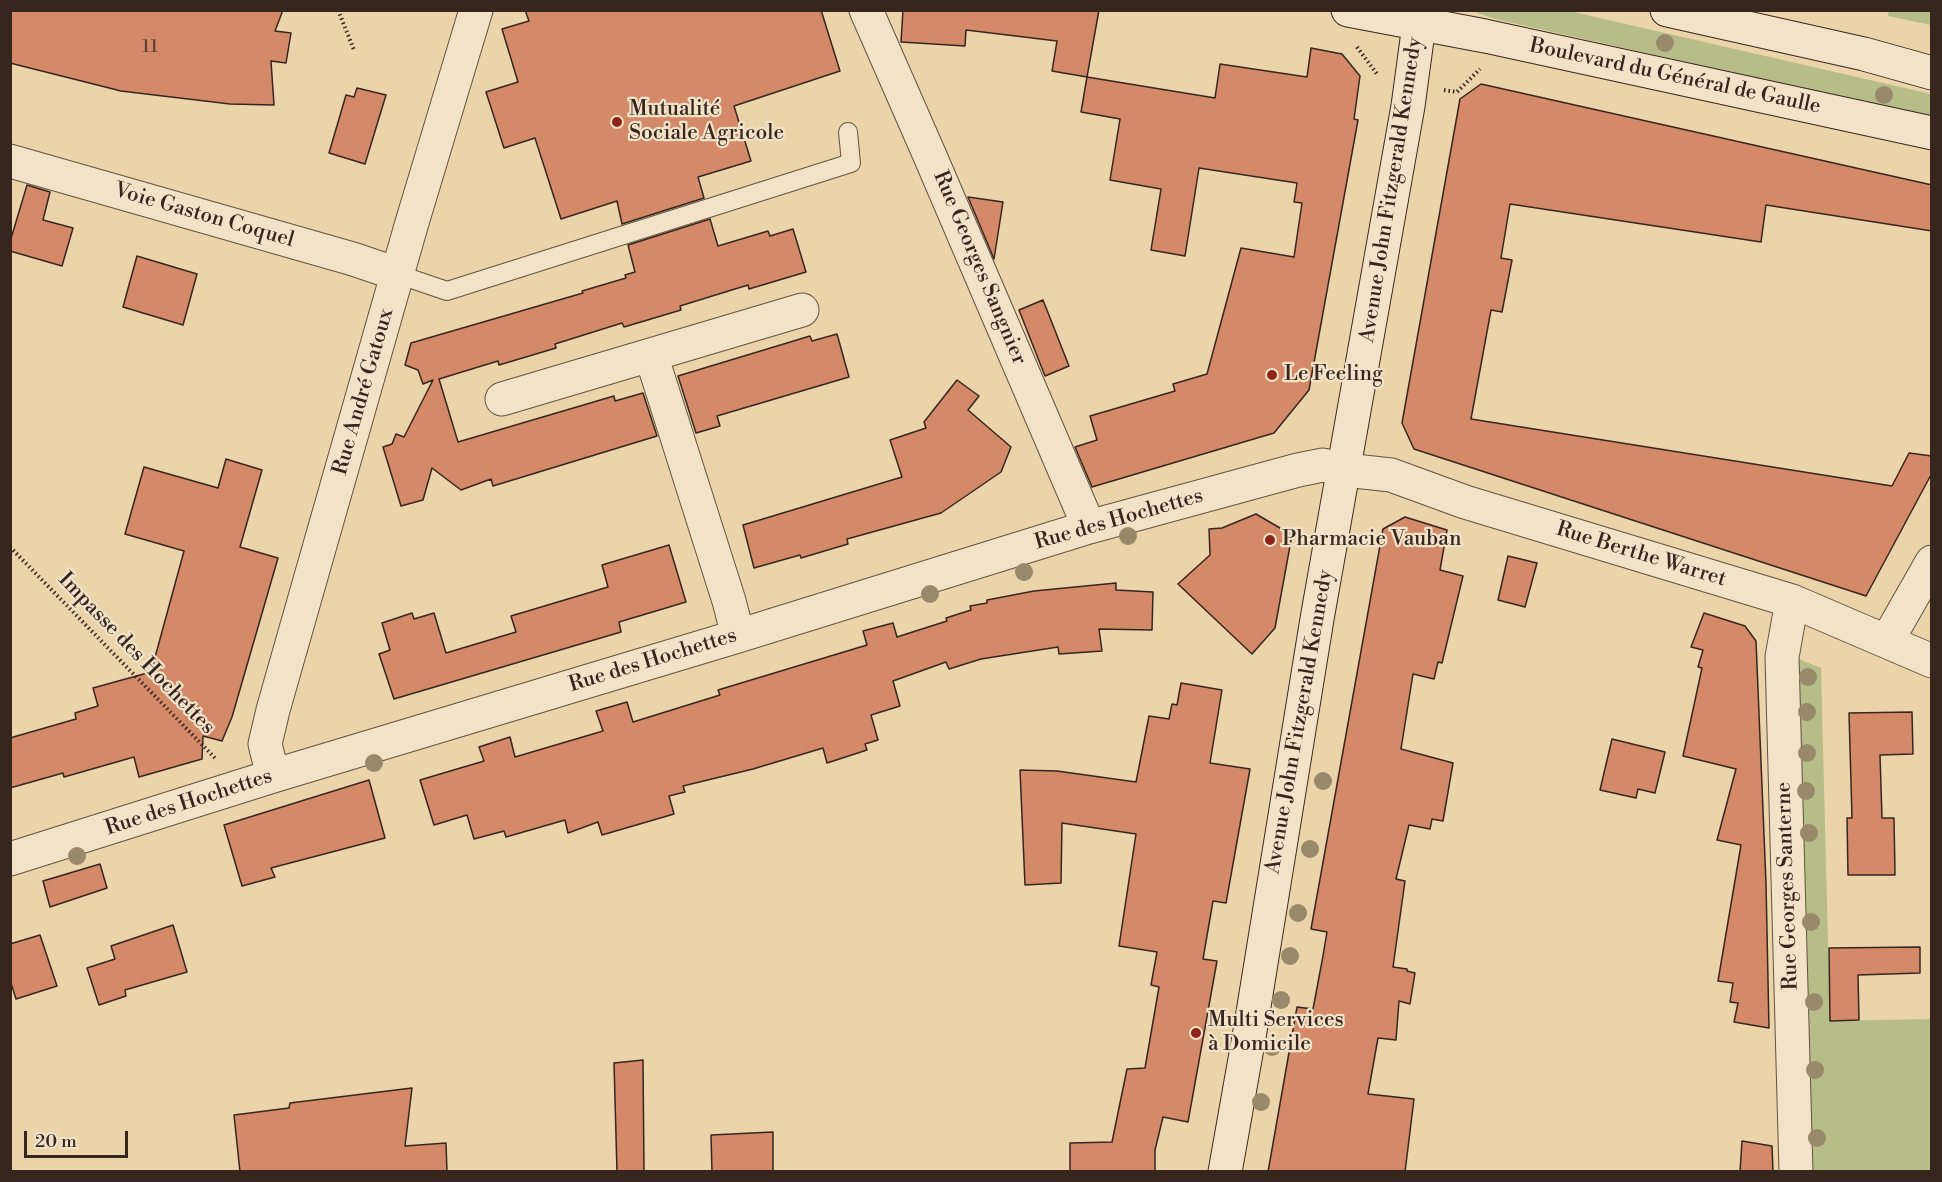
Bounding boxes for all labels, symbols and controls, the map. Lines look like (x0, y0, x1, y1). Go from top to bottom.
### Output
street label: Boulevard du Général de Gaulle (1527, 34, 1823, 120)
street label: Avenue John Fitzgerald Kennedy (1355, 36, 1429, 344)
house number: 11 (142, 37, 158, 59)
place label: Mutualité Sociale Agricole (629, 97, 784, 147)
marker: Mutualité Sociale Agricole (610, 115, 624, 129)
street label: Rue Georges Sangnier (927, 167, 1031, 369)
street label: Voie Gaston Coquel (111, 178, 297, 254)
street label: Rue André Gatoux (328, 306, 400, 478)
place label: Le Feeling (1284, 362, 1383, 388)
marker: Le Feeling (1265, 368, 1279, 382)
street label: Rue des Hochettes (1032, 484, 1206, 556)
street label: Rue Berthe Warret (1553, 517, 1729, 593)
place label: Pharmacie Vauban (1282, 527, 1461, 553)
marker: Pharmacie Vauban (1263, 533, 1277, 547)
street label: Impasse des Hochettes (52, 568, 220, 740)
street label: Avenue John Fitzgerald Kennedy (1261, 568, 1339, 876)
street label: Rue des Hochettes (566, 623, 740, 699)
street label: Rue des Hochettes (102, 764, 276, 842)
street label: Rue Georges Santerne (1772, 781, 1804, 991)
place label: Multi Services à Domicile (1208, 1008, 1344, 1058)
marker: Multi Services à Domicile (1189, 1026, 1203, 1040)
scale bar (27, 1119, 130, 1157)
text: 20 m (35, 1130, 77, 1153)

